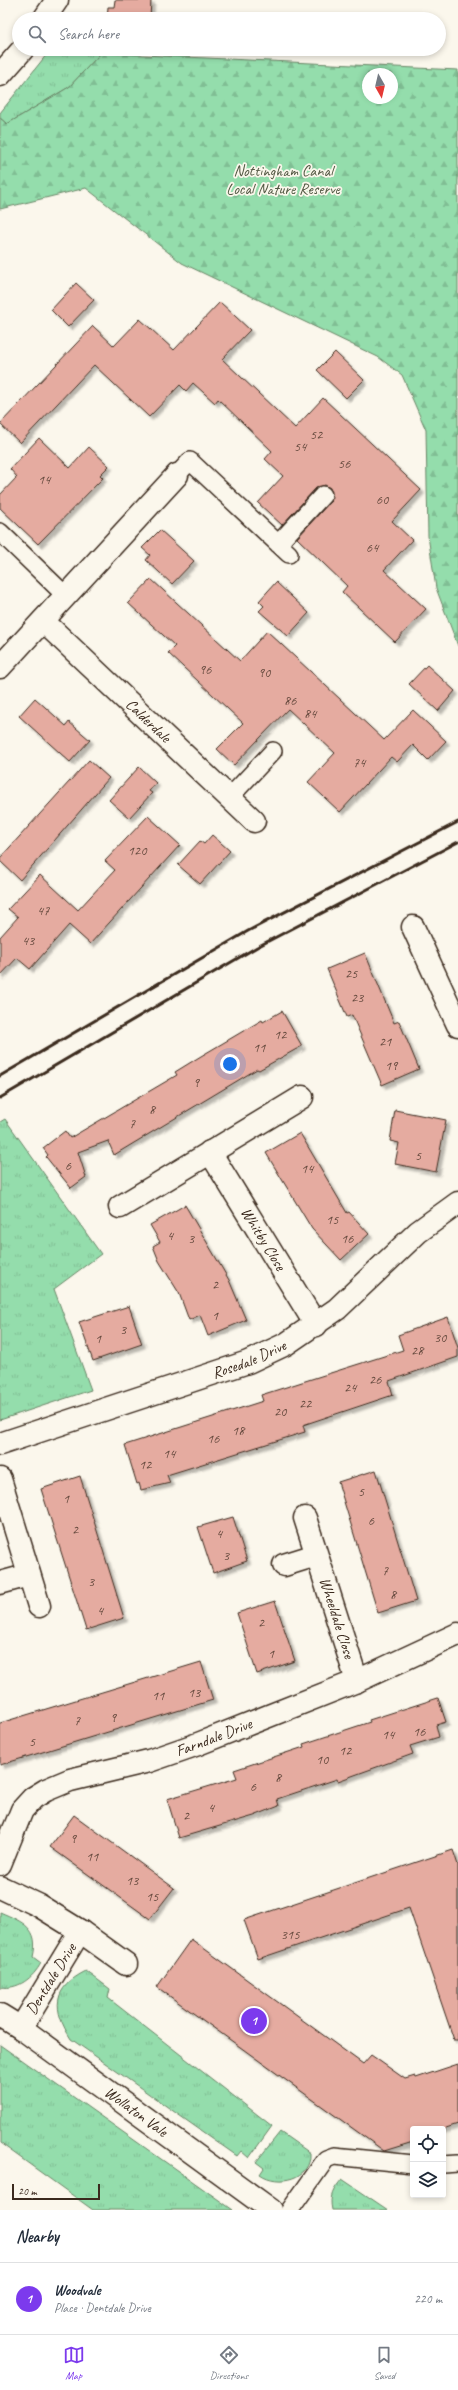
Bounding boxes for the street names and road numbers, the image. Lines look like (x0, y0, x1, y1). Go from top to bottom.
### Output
street label: Calderdale (121, 694, 176, 748)
street label: Whitby Close (236, 1204, 291, 1276)
street label: Rosedale Drive (209, 1335, 291, 1383)
street label: Wheeldale Close (315, 1575, 360, 1663)
street label: Farndale Drive (173, 1713, 256, 1761)
street label: Dentdale Drive (21, 1938, 82, 2018)
street label: Wollaton Vale (101, 2082, 173, 2142)

